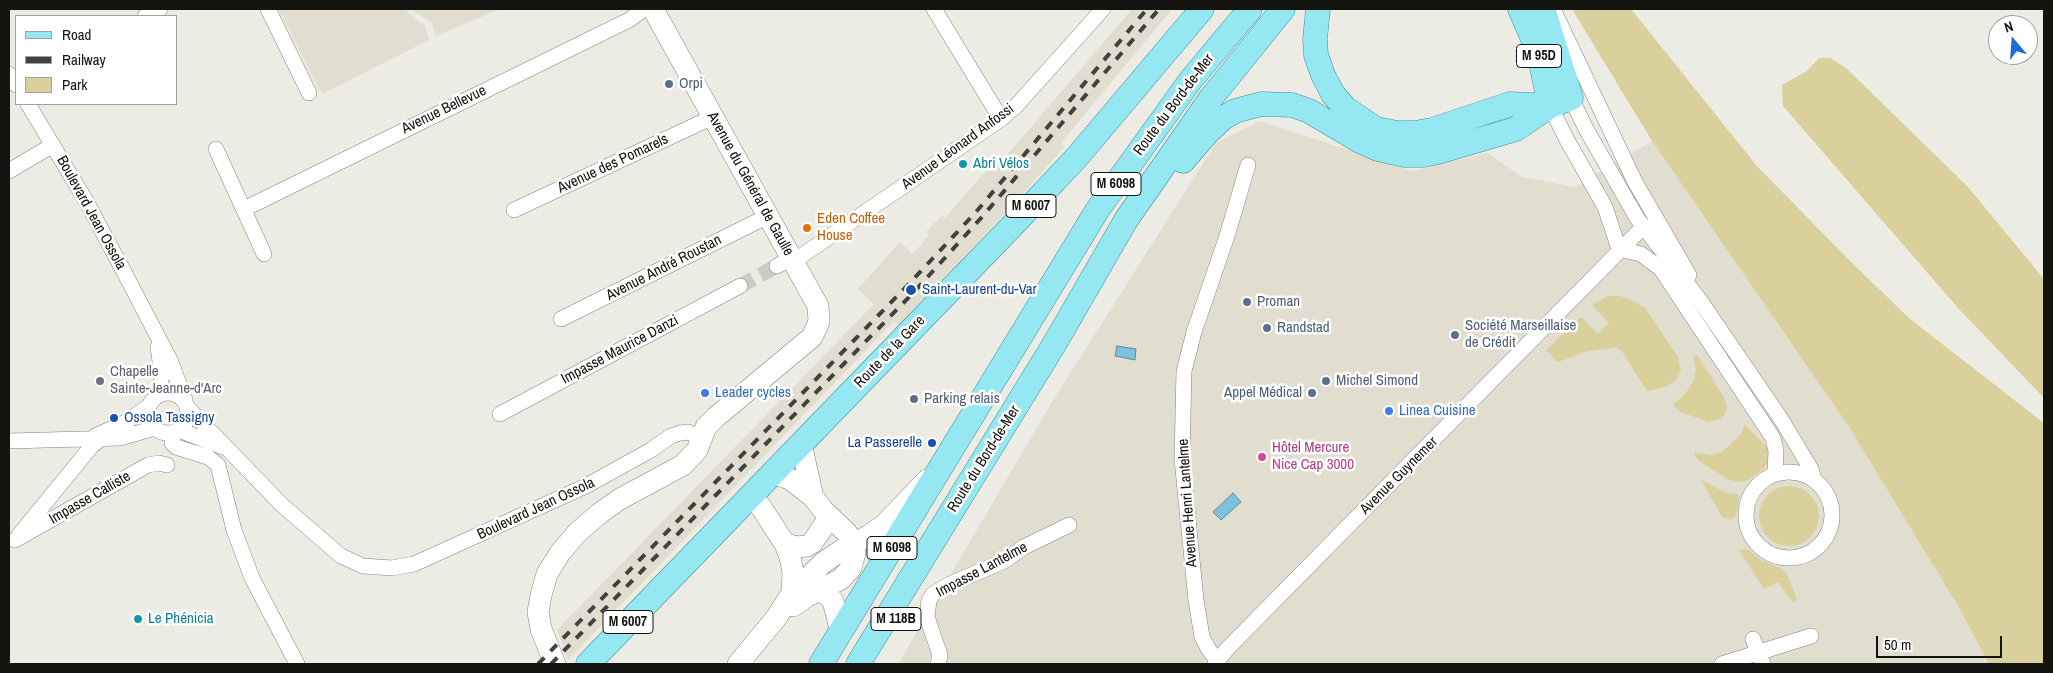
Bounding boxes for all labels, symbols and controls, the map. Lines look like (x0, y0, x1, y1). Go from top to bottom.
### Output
legend (15, 15, 178, 105)
north arrow (1988, 15, 2038, 65)
text: N (2002, 17, 2015, 37)
text: Road (62, 24, 91, 45)
road number: M 95D (1516, 44, 1562, 68)
text: Railway (62, 49, 106, 70)
street label: Route du Bord-de-Mer (1130, 51, 1218, 159)
text: Park (62, 74, 87, 95)
place label: Orpi (679, 75, 703, 93)
marker: Orpi (663, 78, 675, 90)
street label: Avenue Bellevue (399, 82, 489, 138)
street label: Avenue Léonard Anfossi (898, 100, 1018, 194)
street label: Avenue du Général de Gaulle (703, 109, 797, 259)
street label: Avenue des Pomarels (555, 130, 671, 198)
street label: Boulevard Jean Ossola (52, 153, 130, 273)
place label: Abri Vélos (973, 155, 1029, 173)
marker: Abri Vélos (957, 158, 969, 170)
road number: M 6098 (1091, 172, 1141, 195)
road number: M 6007 (1006, 195, 1056, 218)
place label: Eden Coffee House (817, 210, 885, 245)
marker: Eden Coffee House (801, 222, 813, 234)
street label: Avenue André Roustan (603, 231, 725, 305)
place label: Saint-Laurent-du-Var (922, 281, 1037, 299)
marker: Saint-Laurent-du-Var (904, 283, 918, 297)
place label: Proman (1257, 293, 1300, 311)
marker: Proman (1241, 296, 1253, 308)
street label: Impasse Maurice Danzi (558, 312, 682, 388)
street label: Route de la Gare (851, 312, 929, 392)
place label: Société Marseillaise de Crédit (1465, 317, 1576, 352)
place label: Randstad (1277, 319, 1330, 337)
marker: Randstad (1261, 322, 1273, 334)
marker: Société Marseillaise de Crédit (1449, 329, 1461, 341)
place label: Chapelle Sainte-Jeanne-d'Arc (110, 363, 222, 398)
place label: Michel Simond (1336, 372, 1418, 390)
marker: Chapelle Sainte-Jeanne-d'Arc (94, 375, 106, 387)
marker: Michel Simond (1320, 375, 1332, 387)
place label: Leader cycles (715, 384, 791, 402)
place label: Appel Médical (1224, 384, 1302, 402)
marker: Leader cycles (699, 387, 711, 399)
marker: Appel Médical (1306, 387, 1318, 399)
place label: Parking relais (924, 390, 1000, 408)
marker: Parking relais (908, 393, 920, 405)
street label: Route du Bord-de-Mer (944, 402, 1024, 516)
place label: Linea Cuisine (1399, 402, 1476, 420)
marker: Linea Cuisine (1383, 405, 1395, 417)
place label: Ossola Tassigny (124, 409, 214, 427)
marker: Ossola Tassigny (108, 412, 120, 424)
street label: Avenue Guynemer (1356, 433, 1442, 519)
place label: La Passerelle (847, 434, 922, 452)
marker: La Passerelle (926, 437, 938, 449)
street label: Avenue Henri Lantelme (1175, 438, 1201, 568)
place label: Hôtel Mercure Nice Cap 3000 (1272, 439, 1354, 474)
marker: Hôtel Mercure Nice Cap 3000 (1256, 451, 1268, 463)
street label: Impasse Calliste (46, 467, 134, 529)
street label: Boulevard Jean Ossola (475, 474, 597, 544)
road number: M 6098 (867, 536, 917, 560)
street label: Impasse Lantelme (933, 538, 1031, 602)
road number: M 118B (871, 608, 921, 630)
place label: Le Phénicia (148, 610, 214, 628)
road number: M 6007 (603, 610, 653, 634)
marker: Le Phénicia (132, 613, 144, 625)
scale bar (1878, 626, 2004, 658)
text: 50 m (1884, 634, 1911, 655)

